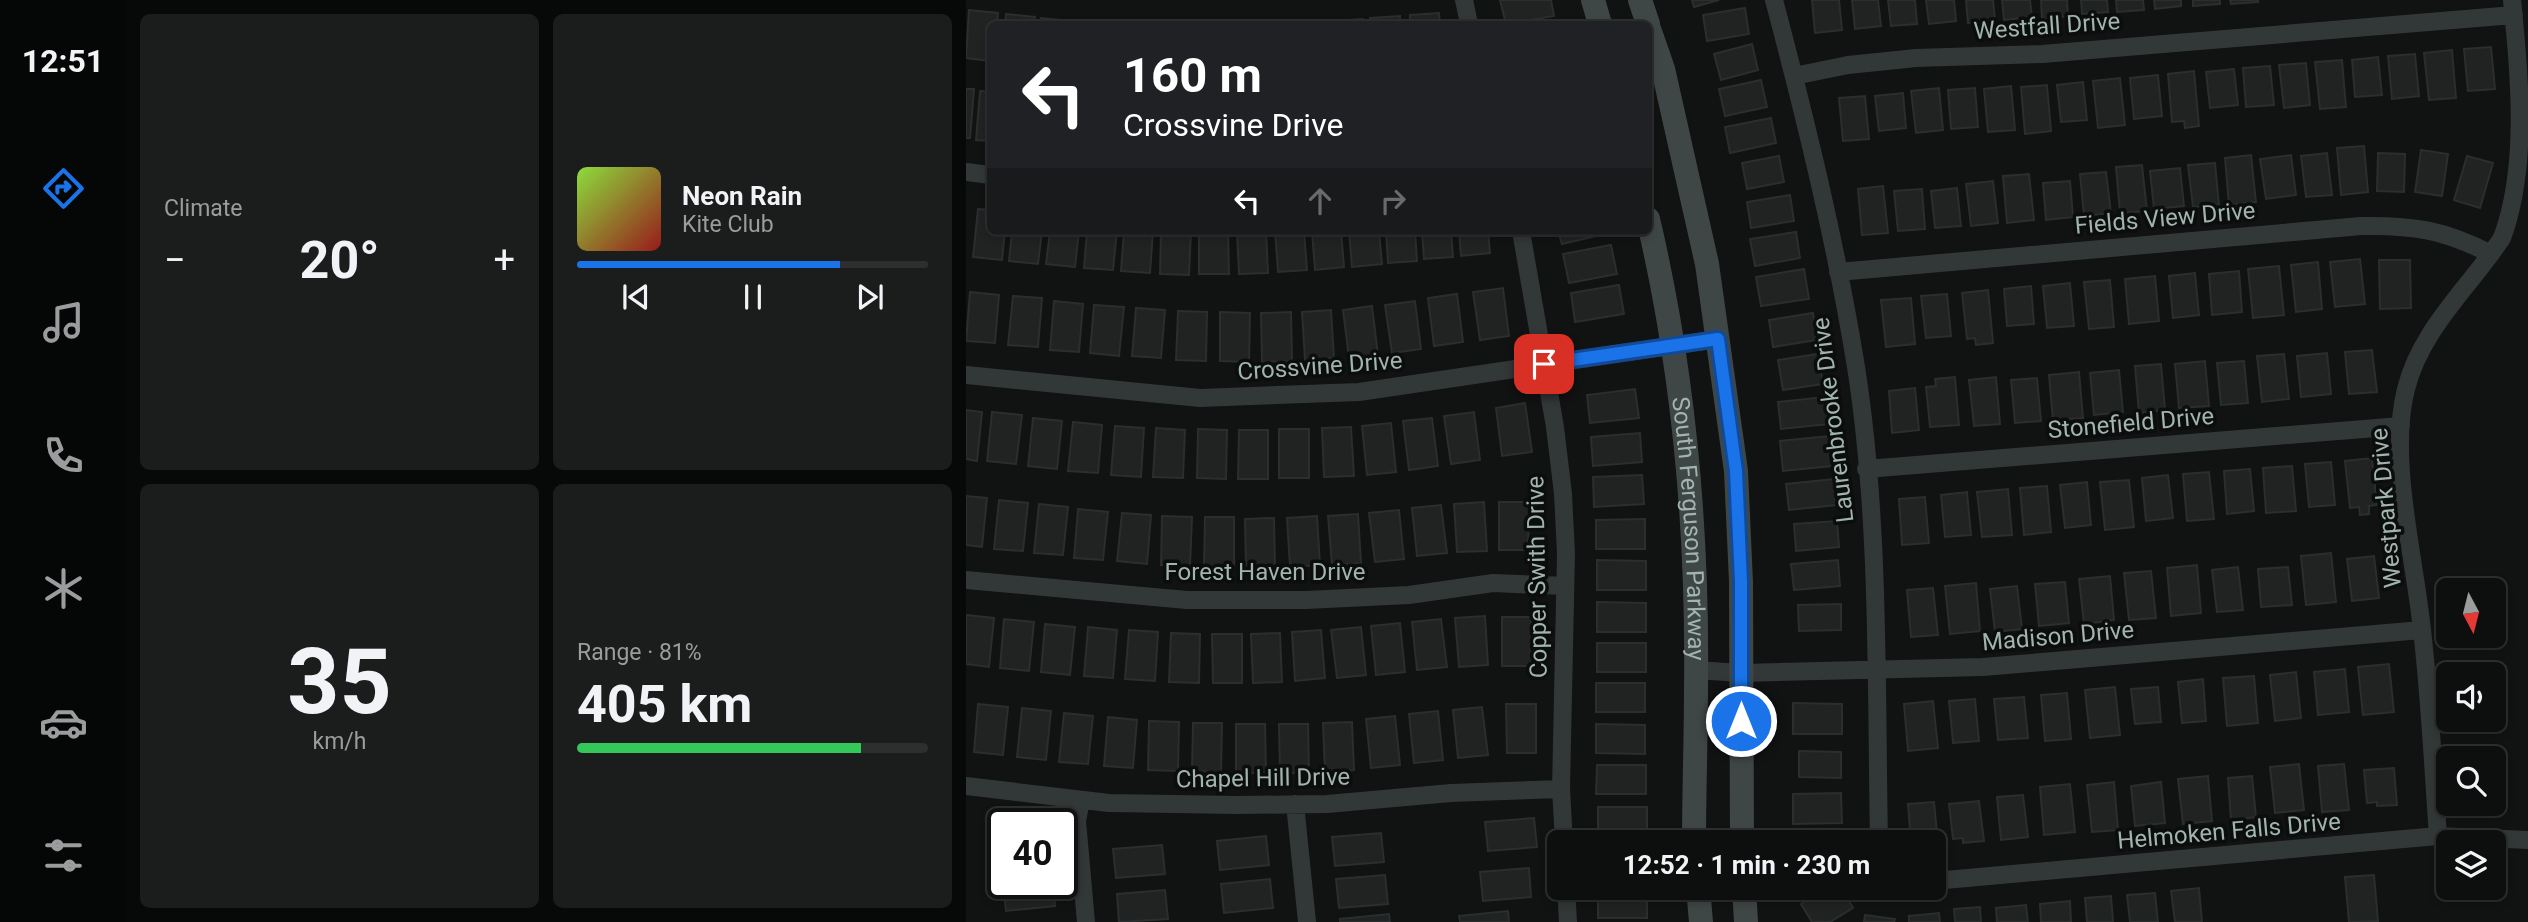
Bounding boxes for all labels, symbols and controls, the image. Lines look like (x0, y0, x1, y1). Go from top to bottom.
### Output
street label: Westfall Drive (1973, 7, 2121, 45)
text: 12:51 (22, 42, 104, 80)
text: 160 m (1123, 47, 1262, 104)
icon: left (1008, 49, 1099, 140)
text: Crossvine Drive (1123, 106, 1343, 144)
icon: directions (39, 164, 88, 213)
text: Neon Rain (682, 181, 802, 211)
icon: left (1228, 182, 1266, 220)
icon: ahead (1301, 182, 1339, 220)
icon: right (1374, 182, 1412, 220)
text: Climate (164, 195, 243, 222)
street label: Fields View Drive (2073, 196, 2257, 240)
text: Kite Club (682, 211, 774, 238)
text: 20° (300, 230, 380, 291)
text: − (164, 238, 186, 282)
text: + (493, 238, 515, 282)
icon: previous (617, 278, 655, 316)
icon: pause (734, 278, 772, 316)
icon: next (851, 278, 889, 316)
icon: music (39, 298, 88, 347)
street label: Laurenbrooke Drive (1807, 316, 1859, 524)
pin (1514, 334, 1574, 394)
icon: arrive (1525, 345, 1563, 383)
street label: Crossvine Drive (1237, 346, 1403, 386)
street label: South Ferguson Parkway (1666, 395, 1710, 661)
street label: Stonefield Drive (2047, 402, 2215, 444)
street label: Westpark Drive (2365, 427, 2407, 589)
icon: phone (39, 431, 88, 480)
street label: Copper Swith Drive (1521, 476, 1553, 678)
street label: Forest Haven Drive (1165, 558, 1365, 586)
icon: climate (39, 564, 88, 613)
north arrow (2436, 578, 2506, 648)
map controls (2436, 578, 2506, 900)
street label: Madison Drive (1981, 615, 2135, 657)
text: 35 (287, 629, 392, 735)
text: Range · 81% (577, 639, 702, 666)
button: sound (2436, 662, 2506, 732)
text: 405 km (577, 674, 752, 735)
position arrow (1704, 684, 1778, 758)
icon: car (39, 698, 88, 747)
text: km/h (313, 728, 367, 755)
button: search (2436, 746, 2506, 816)
street label: Chapel Hill Drive (1176, 762, 1350, 794)
street label: Helmoken Falls Drive (2116, 807, 2342, 855)
speed limit sign: 40 (987, 808, 1078, 899)
button: layers (2436, 830, 2506, 900)
icon: filters (39, 831, 88, 880)
text: 12:52 · 1 min · 230 m (1623, 850, 1870, 880)

